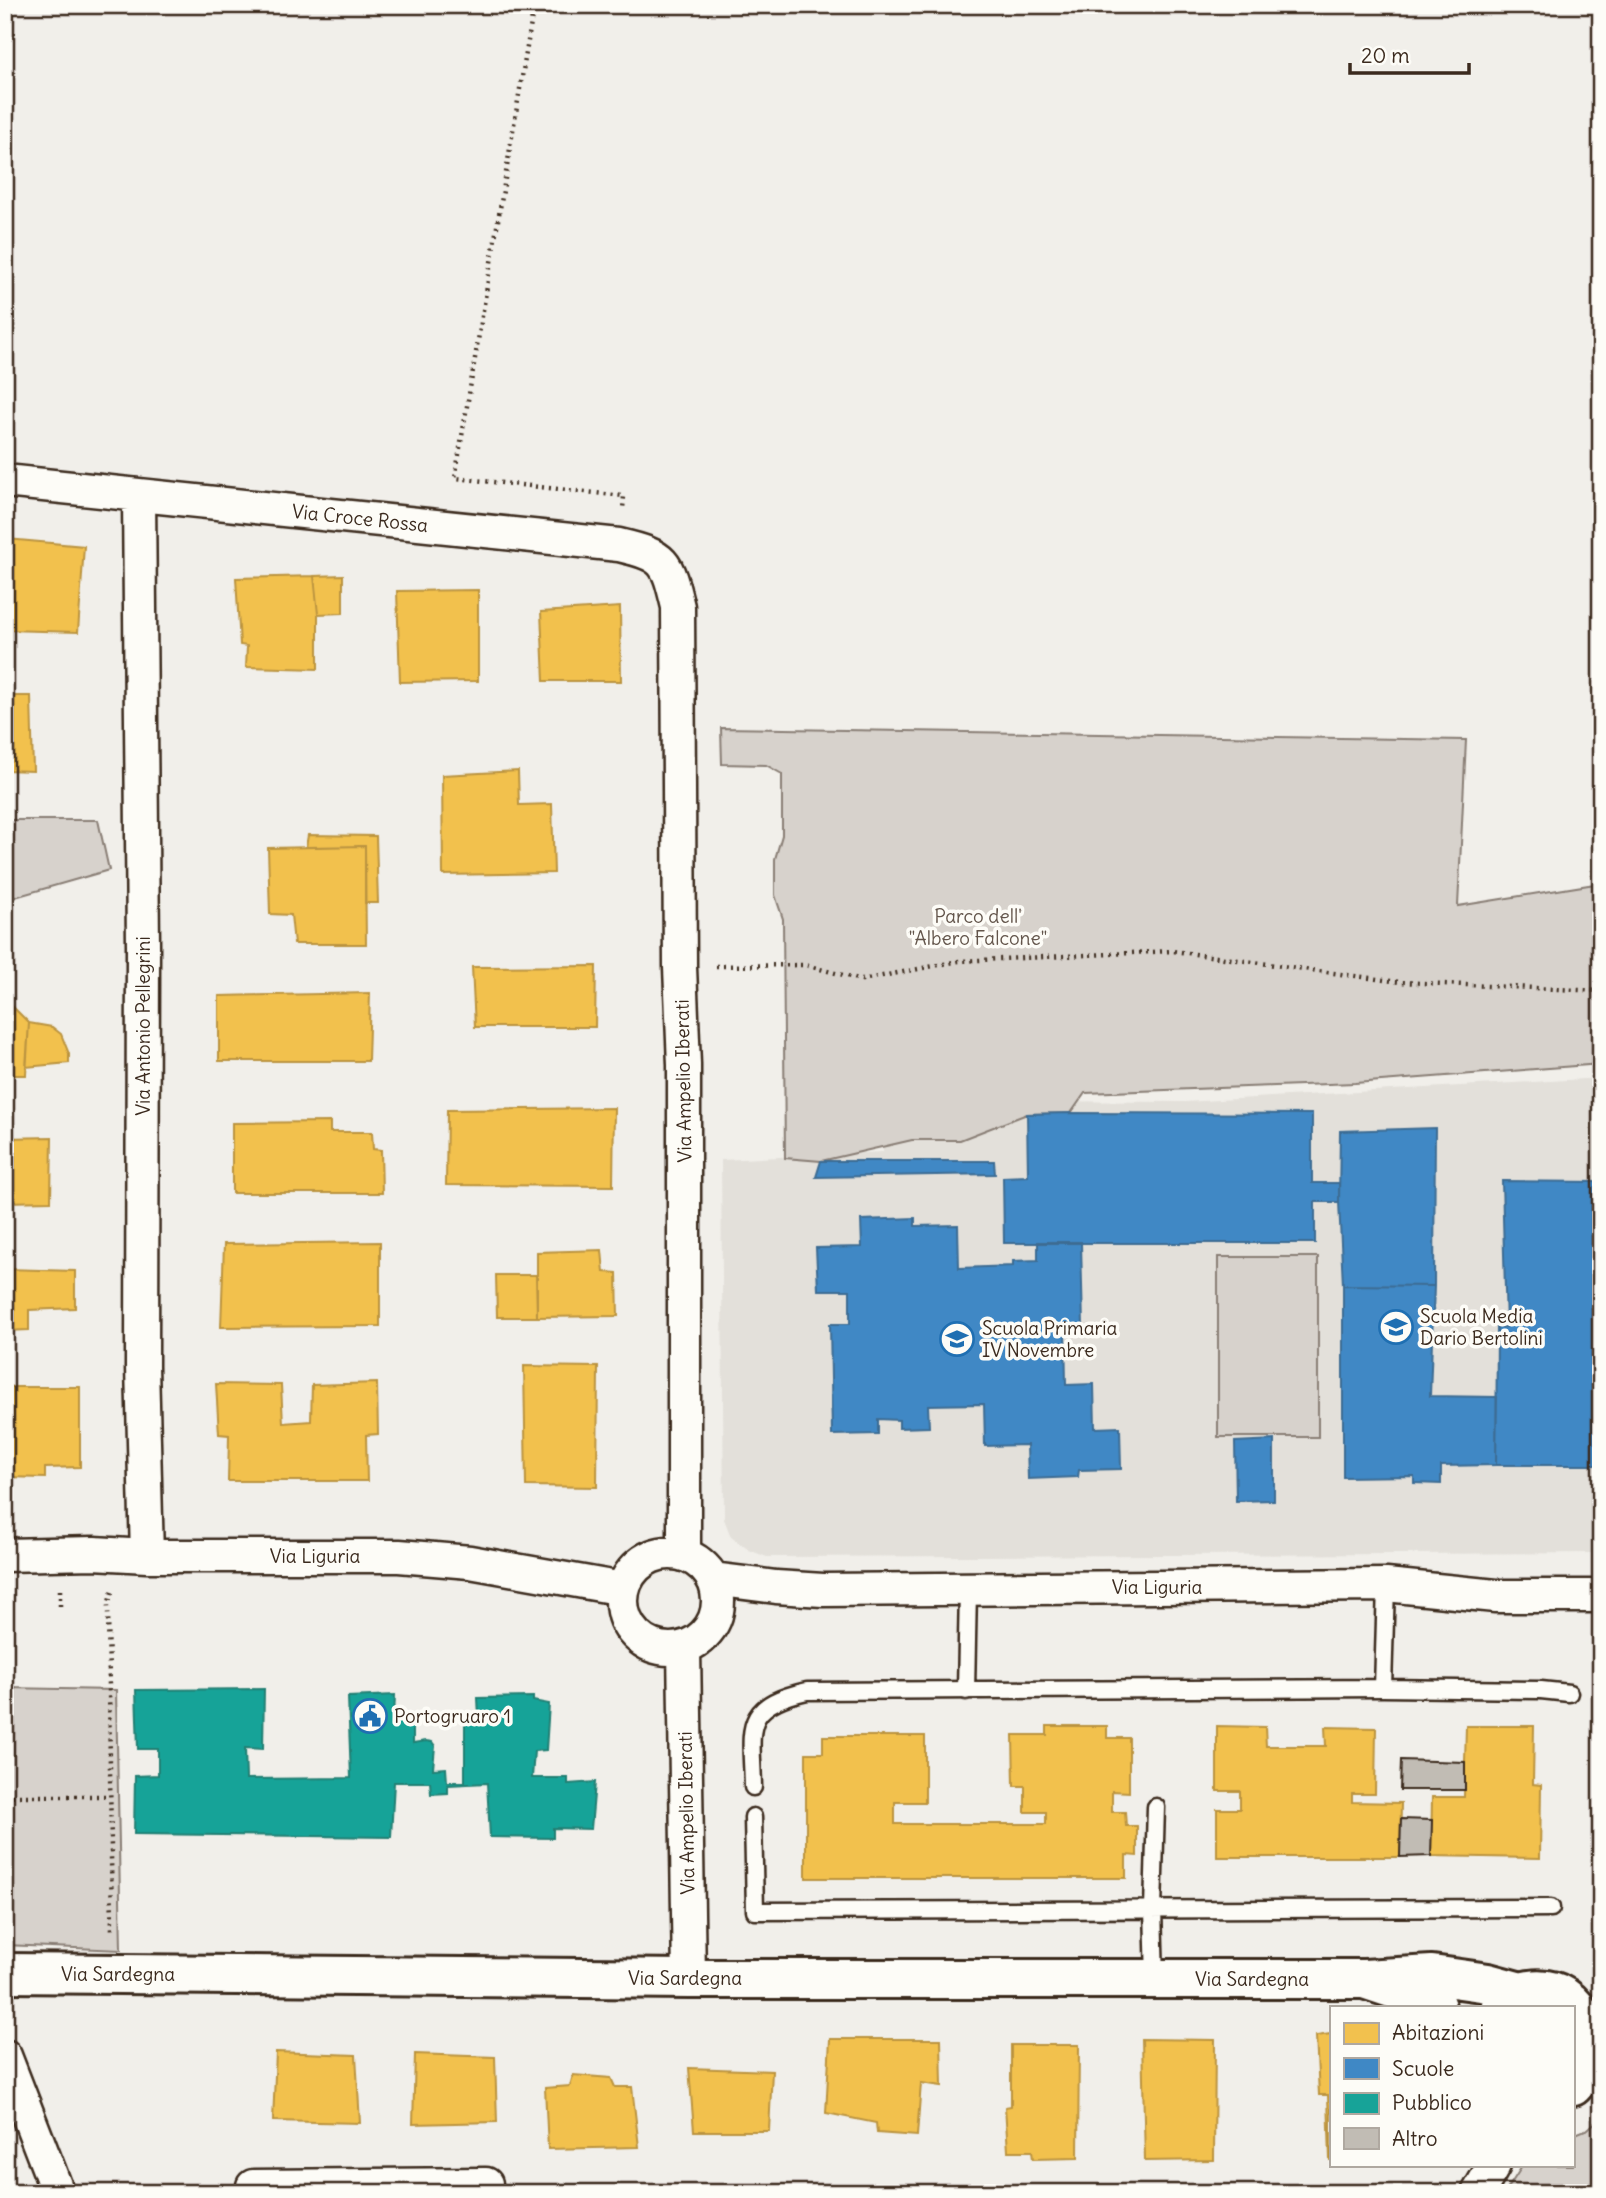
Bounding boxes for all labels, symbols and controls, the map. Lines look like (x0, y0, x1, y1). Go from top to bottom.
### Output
scale bar (1350, 32, 1470, 76)
text: 20 m (1361, 42, 1410, 69)
street label: Via Croce Rossa (291, 499, 430, 537)
park label: Parco dell' "Albero Falcone" (909, 904, 1047, 950)
street label: Via Antonio Pellegrini (131, 936, 155, 1116)
street label: Via Ampelio Iberati (670, 999, 696, 1163)
place label: Scuola Media Dario Bertolini (1420, 1304, 1543, 1350)
school or university icon: Scuola Media Dario Bertolini (1377, 1308, 1415, 1346)
place label: Scuola Primaria IV Novembre (982, 1316, 1117, 1362)
school or university icon: Scuola Primaria IV Novembre (938, 1320, 976, 1358)
street label: Via Liguria (270, 1544, 360, 1568)
street label: Via Liguria (1112, 1575, 1202, 1599)
public building icon: Portogruaro 1 (351, 1697, 389, 1735)
place label: Portogruaro 1 (394, 1704, 511, 1728)
street label: Via Ampelio Iberati (673, 1731, 699, 1895)
street label: Via Sardegna (61, 1962, 175, 1986)
street label: Via Sardegna (628, 1966, 742, 1990)
street label: Via Sardegna (1195, 1967, 1309, 1991)
legend (1330, 2006, 1574, 2166)
text: Abitazioni (1392, 2019, 1484, 2046)
text: Scuole (1392, 2055, 1454, 2082)
text: Pubblico (1392, 2089, 1472, 2116)
text: Altro (1392, 2125, 1437, 2152)

